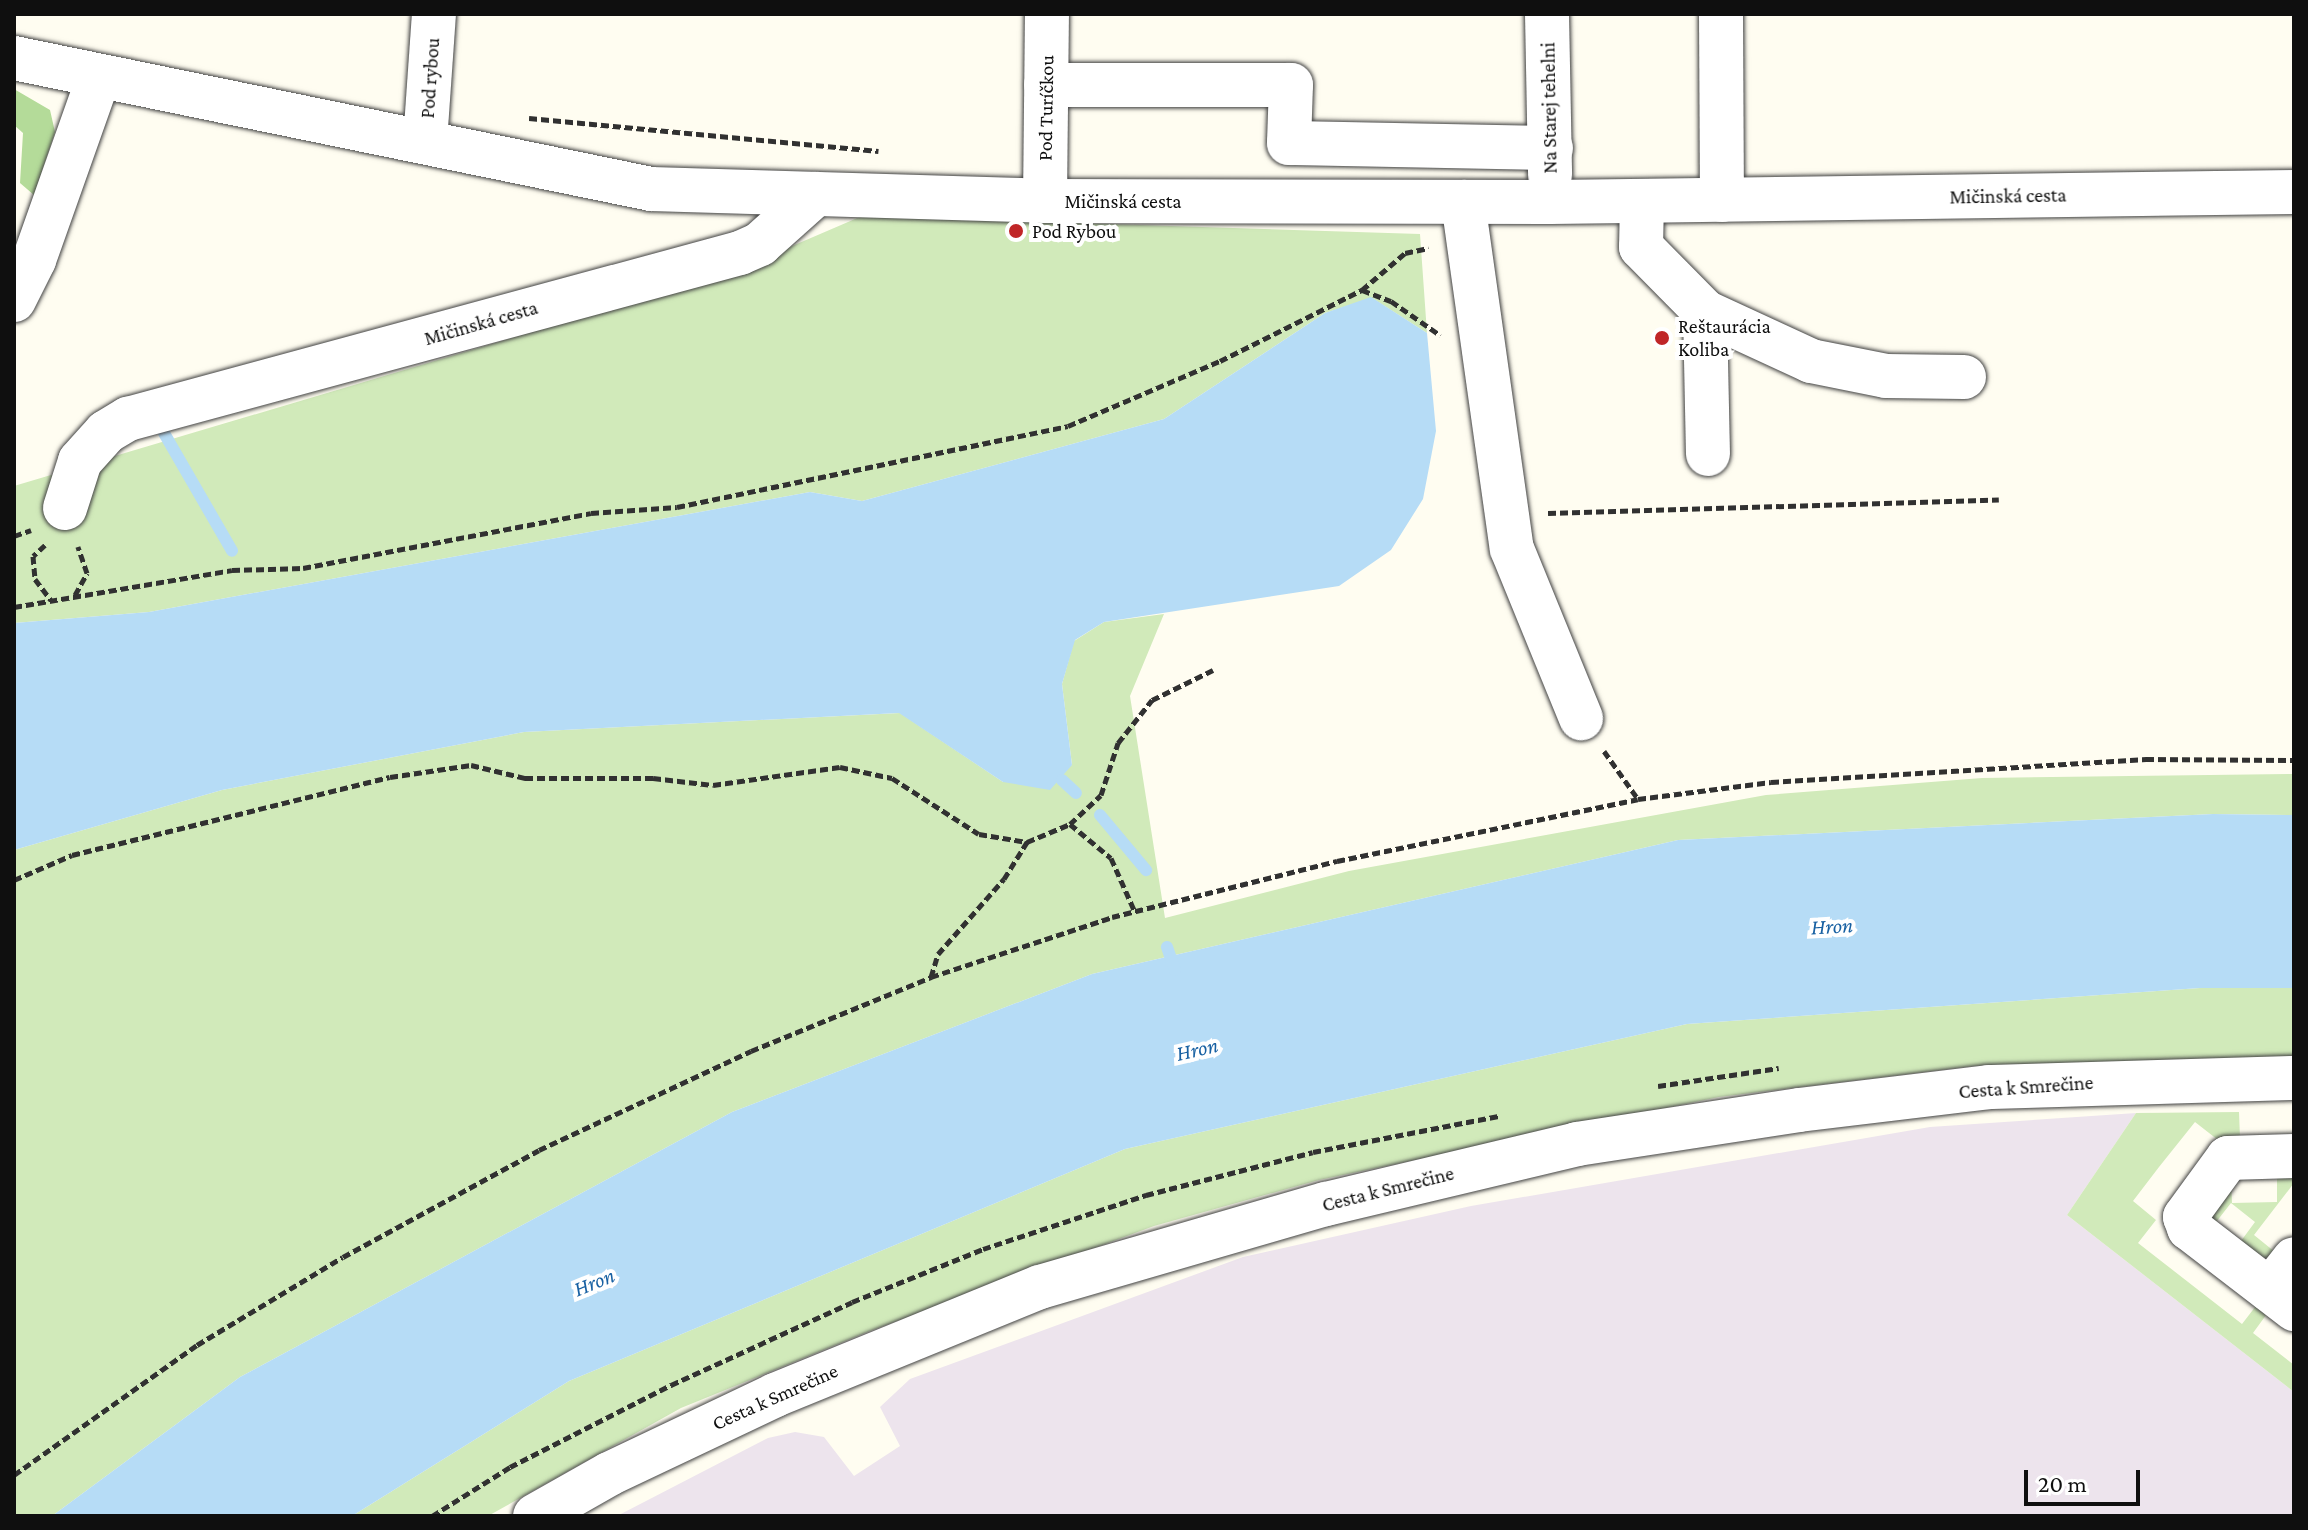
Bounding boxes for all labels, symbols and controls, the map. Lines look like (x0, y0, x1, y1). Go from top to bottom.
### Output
street label: Pod rybou (415, 37, 445, 119)
street label: Na Starej tehelni (1536, 42, 1562, 174)
street label: Pod Turíčkou (1033, 55, 1059, 161)
street label: Mičinská cesta (1949, 183, 2067, 209)
street label: Mičinská cesta (1064, 189, 1182, 213)
place label: Pod Rybou (1032, 219, 1116, 243)
marker: Pod Rybou (1007, 222, 1025, 240)
street label: Mičinská cesta (421, 295, 541, 351)
place label: Reštaurácia Koliba (1678, 314, 1771, 361)
marker: Reštaurácia Koliba (1653, 329, 1671, 347)
water label: Hron (1810, 912, 1854, 940)
water label: Hron (1173, 1031, 1221, 1067)
street label: Cesta k Smrečine (1958, 1070, 2094, 1104)
street label: Cesta k Smrečine (1320, 1161, 1456, 1217)
water label: Hron (569, 1262, 619, 1302)
street label: Cesta k Smrečine (708, 1359, 842, 1435)
scale bar (2028, 1454, 2144, 1504)
text: 20 m (2038, 1470, 2087, 1497)

